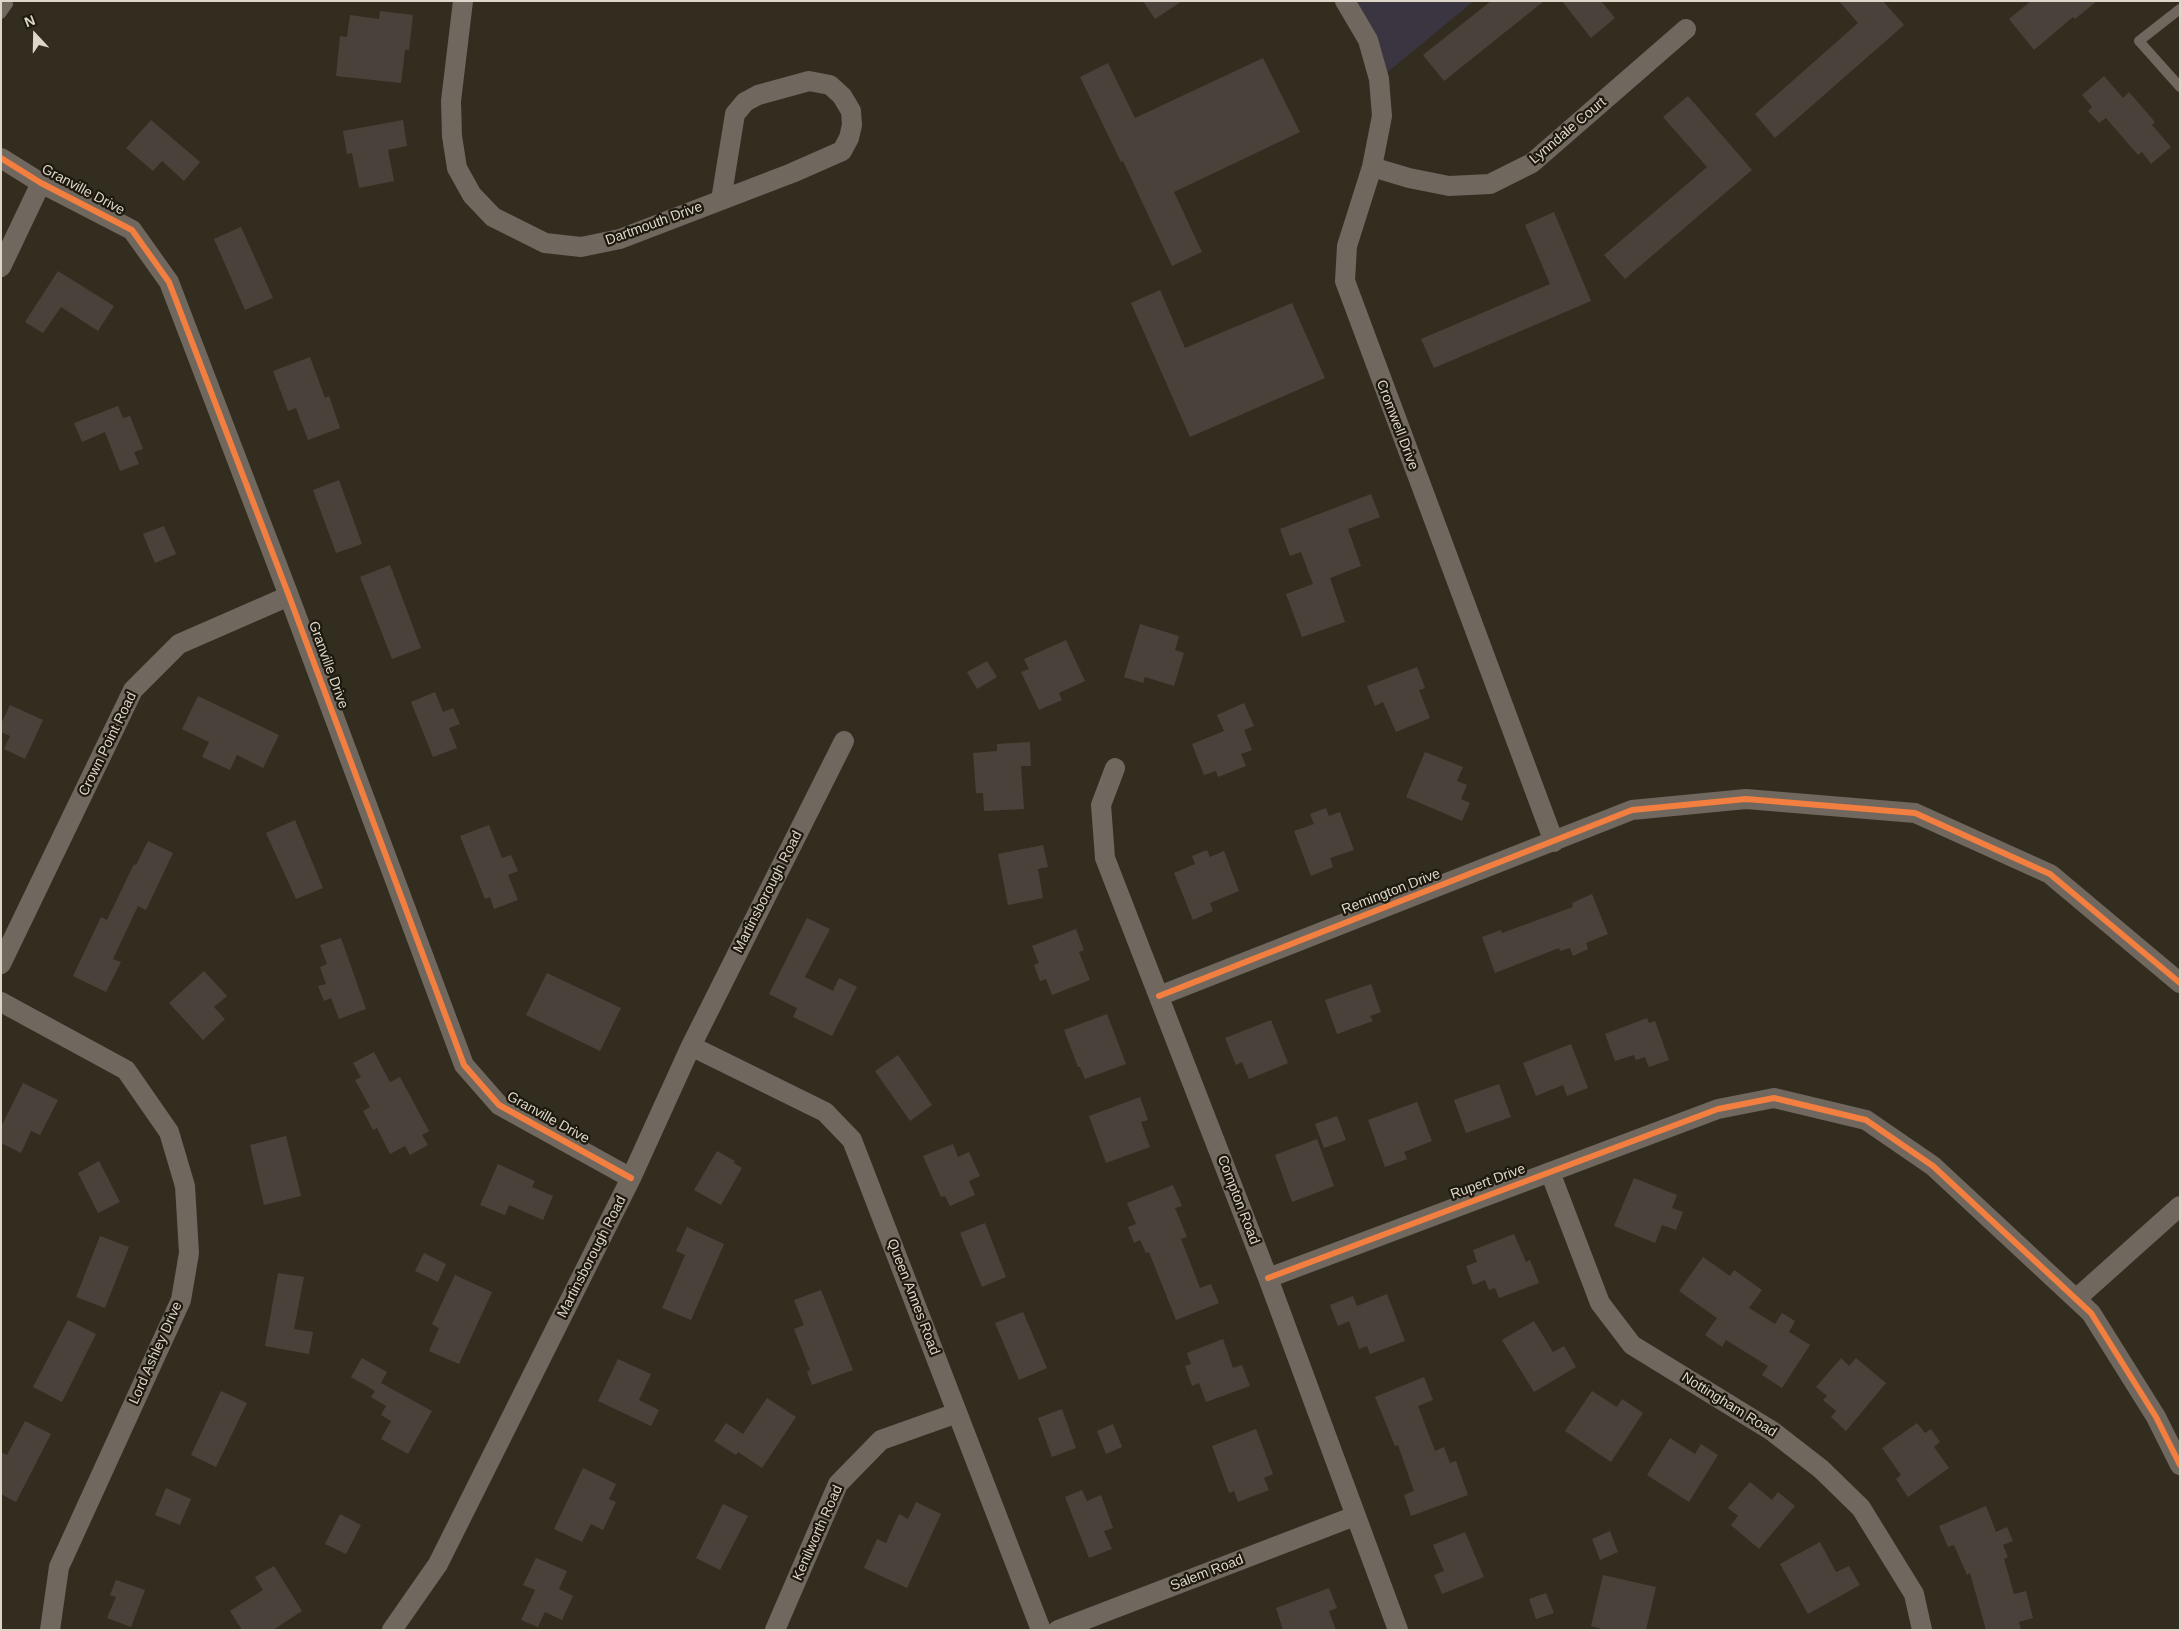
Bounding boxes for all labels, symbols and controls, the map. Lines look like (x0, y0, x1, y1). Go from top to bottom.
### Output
north arrow (10, 10, 60, 60)
text: N (22, 12, 37, 30)
street label: Lynndale Court (1526, 94, 1610, 168)
street label: Granville Drive (39, 161, 127, 219)
street label: Dartmouth Drive (603, 199, 705, 249)
street label: Cromwell Drive (1372, 378, 1422, 472)
street label: Granville Drive (304, 619, 352, 711)
street label: Crown Point Road (76, 689, 140, 799)
street label: Martinsborough Road (730, 828, 806, 956)
street label: Remington Drive (1339, 865, 1443, 919)
street label: Granville Drive (504, 1088, 592, 1148)
street label: Compton Road (1213, 1153, 1263, 1247)
street label: Rupert Drive (1448, 1161, 1528, 1203)
street label: Martinsborough Road (554, 1193, 630, 1321)
street label: Queen Annes Road (883, 1237, 943, 1357)
street label: Lord Ashley Drive (126, 1299, 186, 1407)
street label: Nottingham Road (1678, 1369, 1780, 1441)
street label: Kenilworth Road (789, 1483, 847, 1583)
street label: Salem Road (1168, 1551, 1246, 1595)

